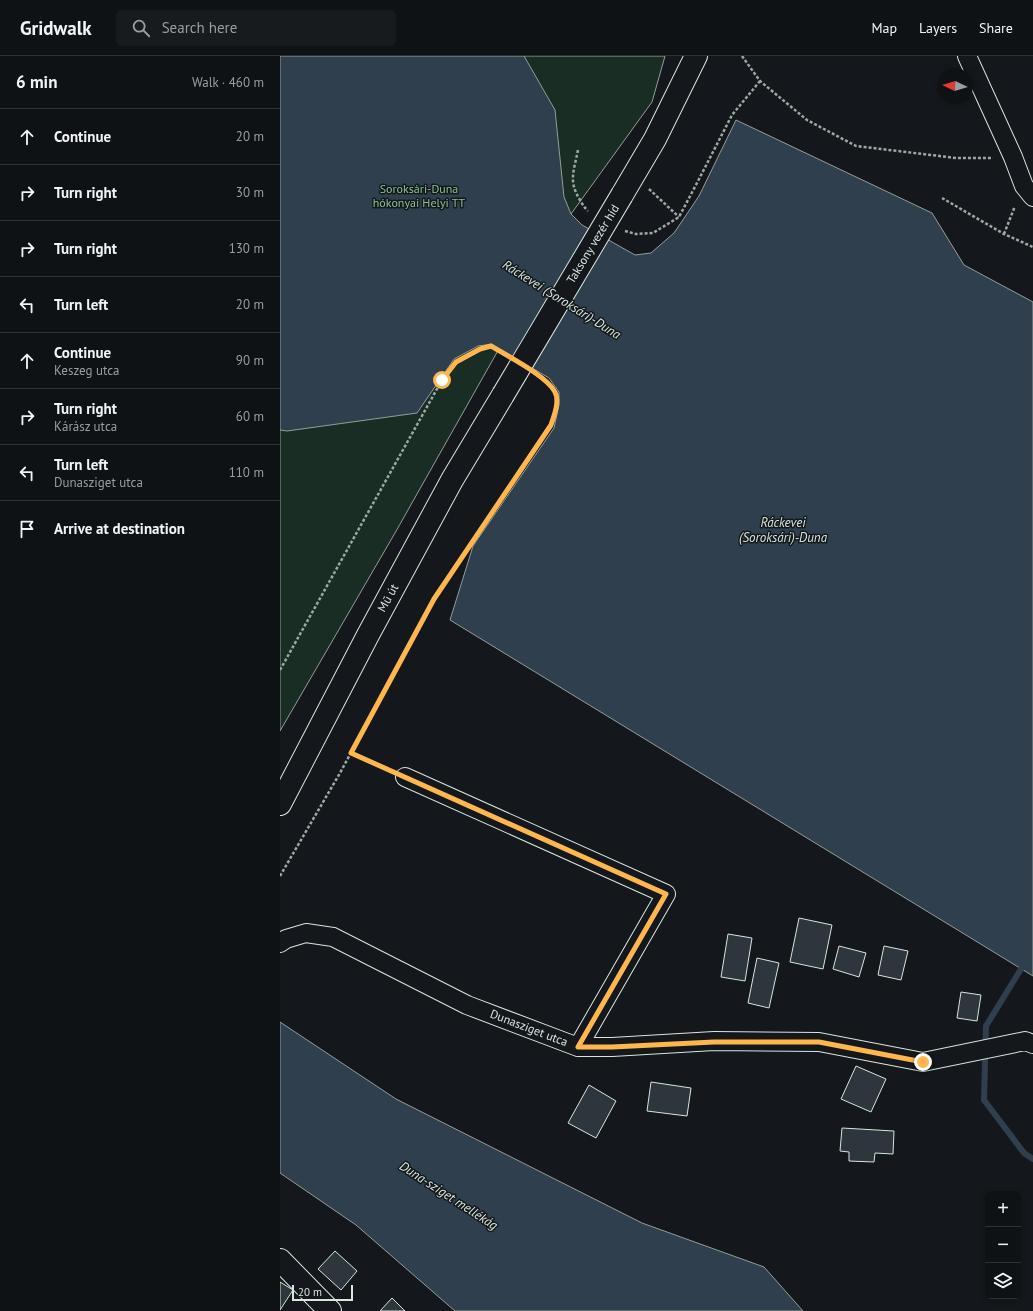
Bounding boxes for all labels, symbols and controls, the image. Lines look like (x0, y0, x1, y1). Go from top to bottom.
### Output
search box (116, 10, 396, 46)
text: Gridwalk (20, 16, 92, 40)
icon: search (130, 17, 152, 39)
text: Search here (162, 18, 237, 37)
text: Map (871, 19, 897, 37)
text: Layers (919, 19, 957, 37)
text: Share (979, 19, 1013, 37)
north arrow (937, 68, 973, 104)
text: 6 min (16, 71, 57, 93)
text: Walk · 460 m (192, 74, 264, 91)
icon: ahead (16, 126, 38, 148)
text: Continue (54, 127, 111, 146)
text: 20 m (236, 128, 264, 145)
park label: Soroksári-Duna hókonyai Helyi TT (373, 181, 466, 210)
icon: right (16, 182, 38, 204)
text: Turn right (54, 183, 117, 202)
text: 30 m (236, 184, 264, 201)
street label: Taksony vezér híd (563, 201, 622, 286)
icon: right (16, 238, 38, 260)
text: Turn right (54, 239, 117, 258)
text: 130 m (229, 240, 264, 257)
water label: Ráckevei (Soroksári)-Duna (499, 256, 625, 343)
icon: left (16, 294, 38, 316)
text: Turn left (54, 295, 108, 314)
text: 20 m (236, 296, 264, 313)
text: Continue (54, 343, 111, 362)
icon: ahead (16, 350, 38, 372)
text: 90 m (236, 352, 264, 369)
text: Keszeg utca (54, 362, 119, 379)
route start (433, 371, 451, 389)
text: Turn right (54, 399, 117, 418)
icon: right (16, 406, 38, 428)
text: 60 m (236, 408, 264, 425)
text: Kárász utca (54, 418, 117, 435)
text: Turn left (54, 455, 108, 474)
icon: left (16, 462, 38, 484)
text: 110 m (229, 464, 264, 481)
text: Dunasziget utca (54, 474, 143, 491)
water label: Ráckevei (Soroksári)-Duna (739, 514, 828, 546)
icon: arrive (16, 518, 38, 540)
text: Arrive at destination (54, 519, 185, 538)
street label: Mű út (374, 581, 401, 614)
street label: Dunasziget utca (488, 1006, 570, 1049)
route end (914, 1053, 932, 1071)
water label: Duna-sziget mellékág (396, 1157, 501, 1234)
map controls (985, 1191, 1021, 1299)
button: + (985, 1191, 1021, 1227)
button: − (985, 1227, 1021, 1263)
button: layers (985, 1263, 1021, 1299)
scale bar (292, 1283, 353, 1302)
text: 20 m (298, 1285, 322, 1299)

